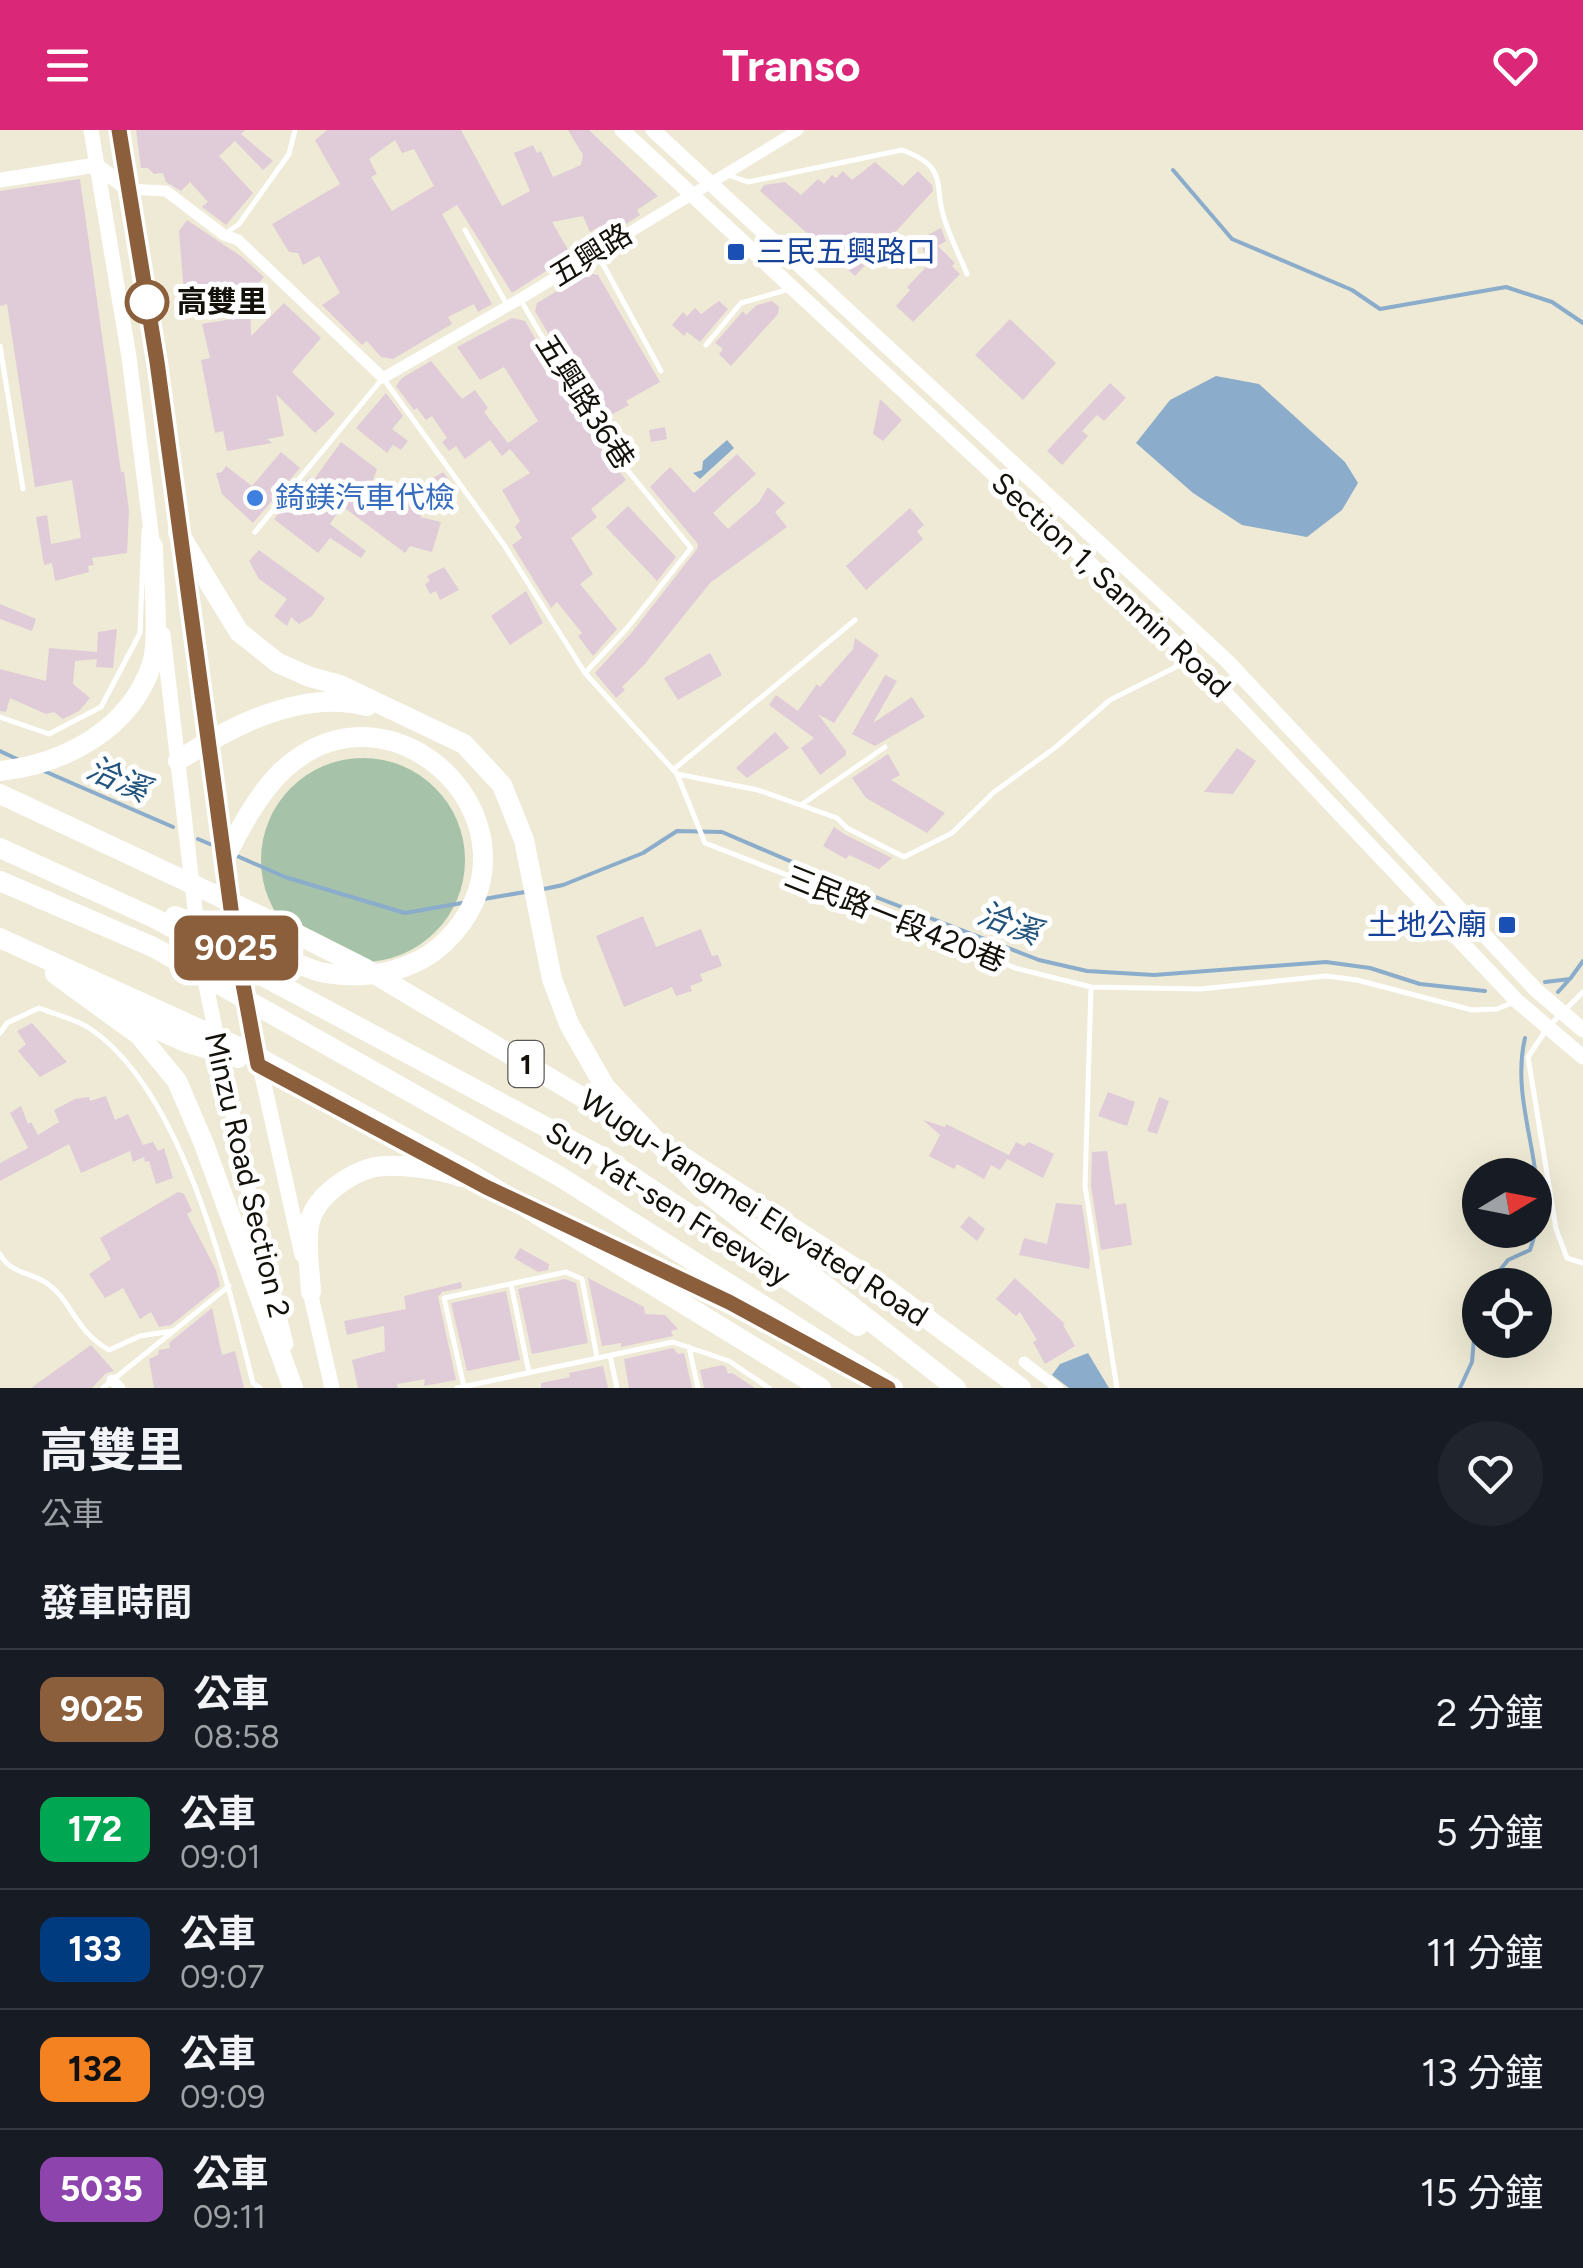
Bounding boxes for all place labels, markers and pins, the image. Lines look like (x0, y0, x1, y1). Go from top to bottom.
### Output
place label: 三民五興路口 (756, 233, 936, 270)
marker: 三民五興路口 (725, 241, 747, 263)
marker: 高雙里 (126, 281, 168, 323)
place label: 高雙里 (177, 283, 267, 320)
place label: 錡鎂汽車代檢 (275, 479, 455, 516)
marker: 錡鎂汽車代檢 (244, 487, 266, 509)
place label: 土地公廟 (1367, 906, 1487, 943)
marker: 土地公廟 (1496, 914, 1518, 936)

